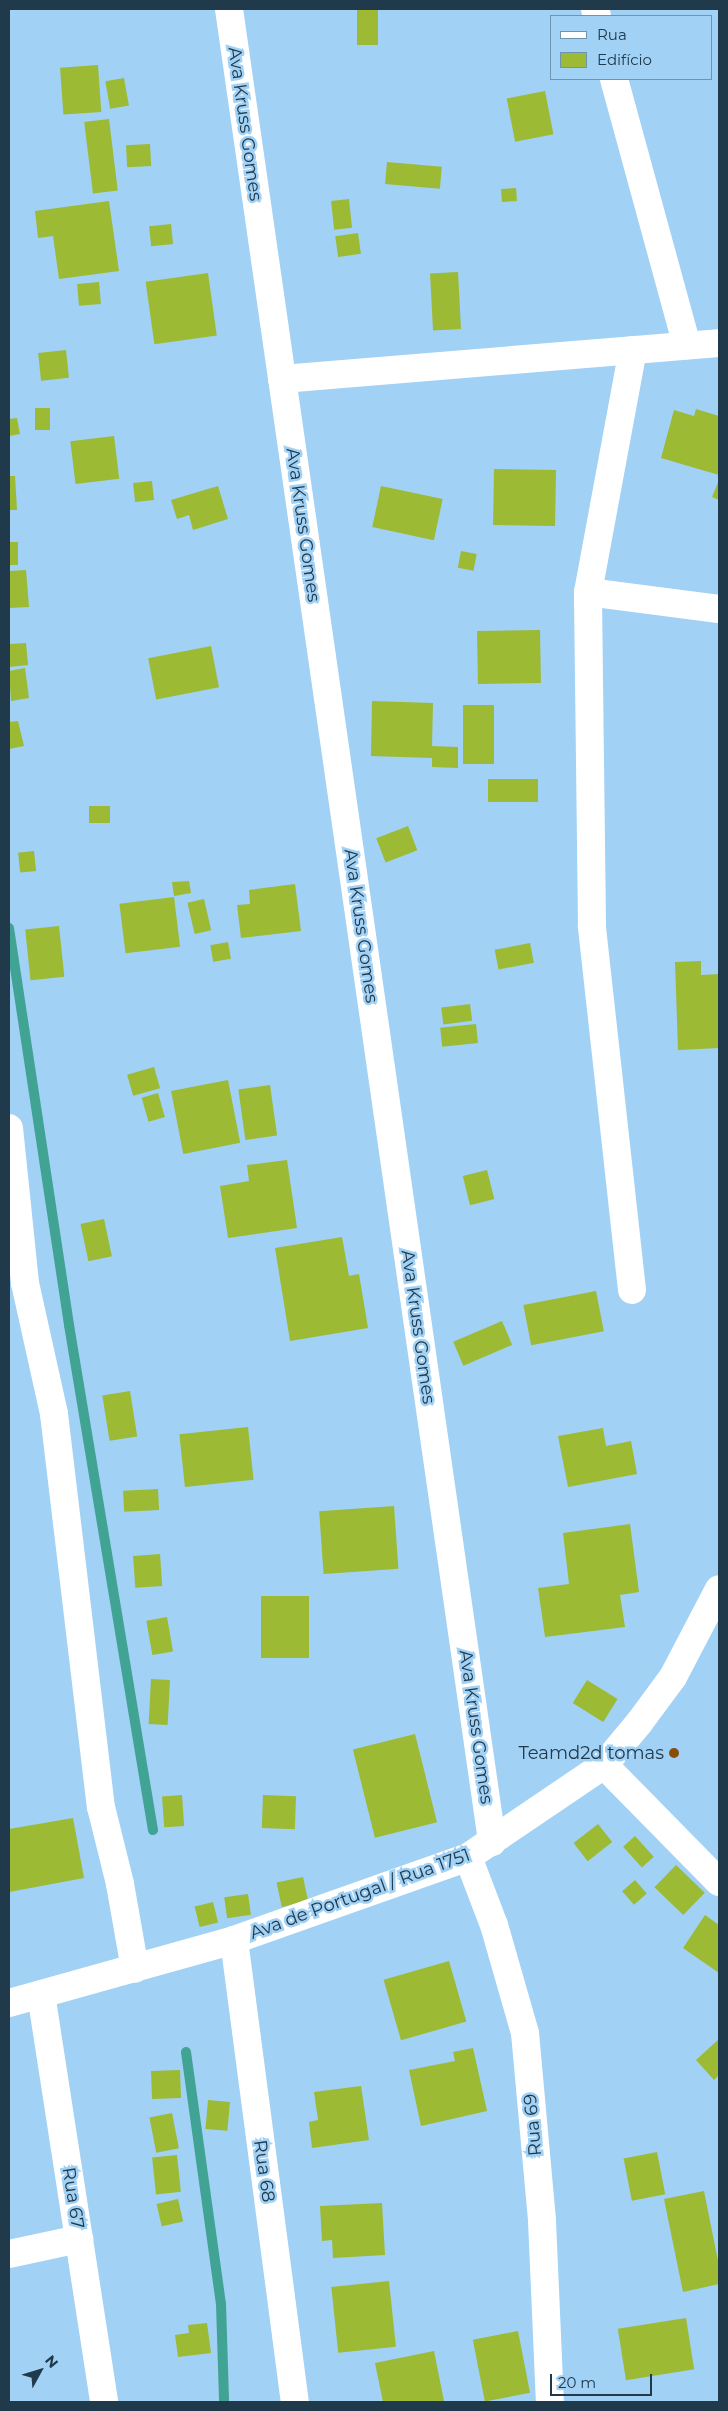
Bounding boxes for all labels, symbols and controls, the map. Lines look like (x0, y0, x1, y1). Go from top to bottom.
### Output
legend (550, 15, 713, 80)
text: Rua (597, 25, 627, 44)
street label: Ava Kruss Gomes (223, 46, 267, 202)
text: Edifício (597, 50, 652, 69)
street label: Ava Kruss Gomes (281, 447, 325, 603)
street label: Ava Kruss Gomes (339, 848, 383, 1004)
street label: Ava Kruss Gomes (396, 1249, 440, 1405)
street label: Ava Kruss Gomes (454, 1649, 498, 1805)
place label: Teamd2d tomas (518, 1742, 664, 1764)
marker: Teamd2d tomas (668, 1747, 680, 1759)
street label: Ava de Portugal / Rua 1751 (247, 1844, 473, 1944)
street label: Rua 69 (520, 2093, 546, 2157)
street label: Rua 68 (249, 2138, 279, 2204)
street label: Rua 67 (57, 2166, 89, 2230)
north arrow (15, 2346, 65, 2396)
text: N (41, 2352, 62, 2372)
scale bar (553, 2364, 656, 2396)
text: 20 m (558, 2373, 596, 2392)

